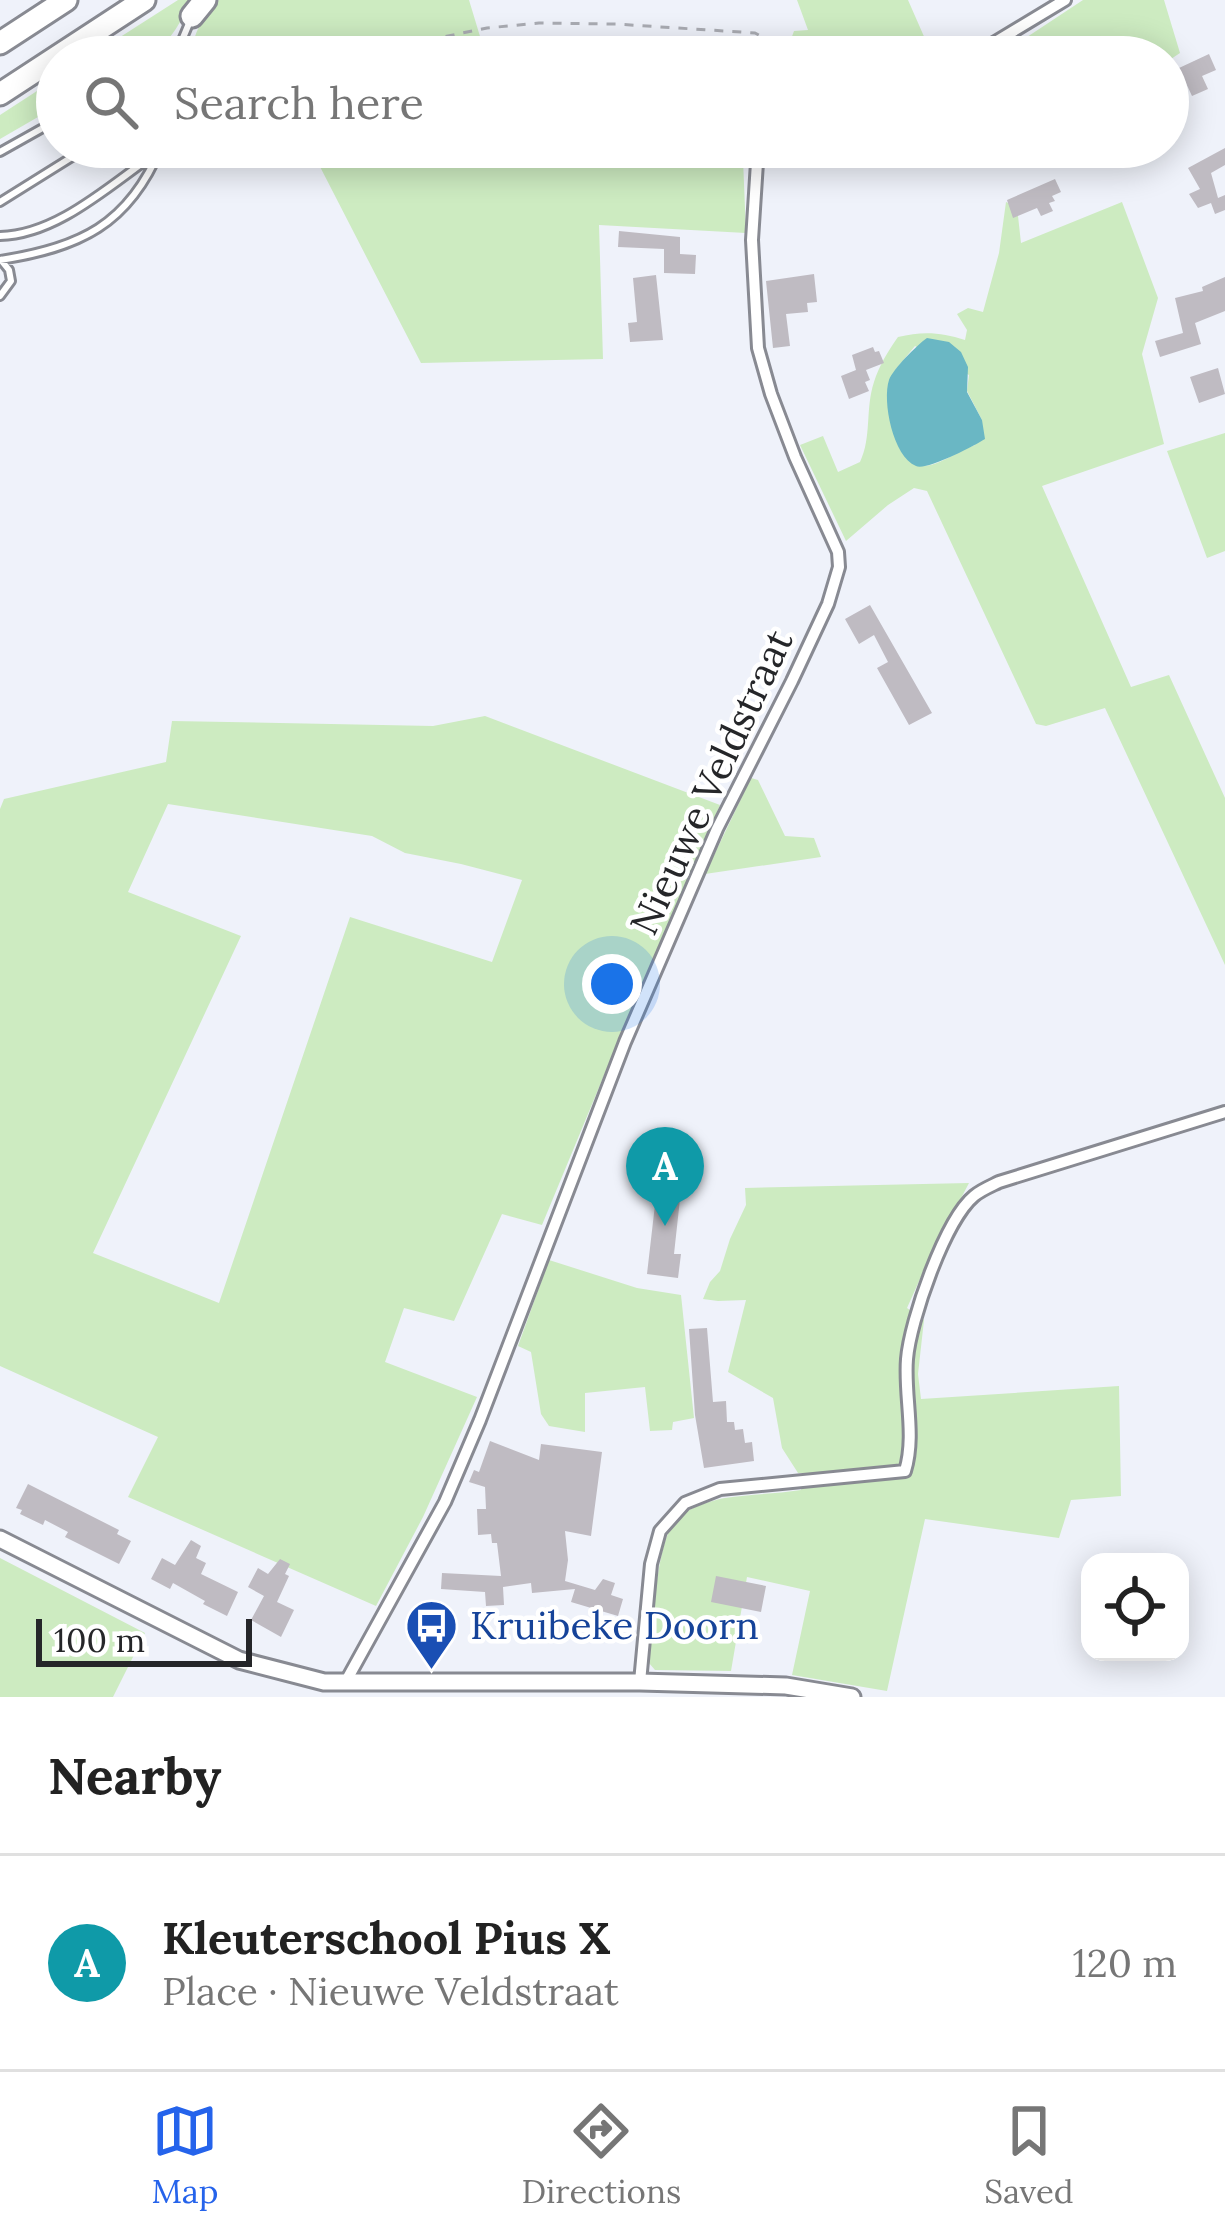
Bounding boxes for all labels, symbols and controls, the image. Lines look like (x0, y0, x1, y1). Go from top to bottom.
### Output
search box (36, 36, 1189, 168)
icon: search (78, 69, 144, 135)
text: Search here (174, 74, 424, 131)
street label: Nieuwe Veldstraat (618, 621, 804, 943)
your location (582, 954, 642, 1014)
pin: A (626, 1127, 704, 1226)
map controls (1081, 1553, 1189, 1661)
button: locate (1081, 1553, 1189, 1661)
bus stop icon: Kruibeke Doorn (403, 1597, 459, 1671)
place label: Kruibeke Doorn (470, 1600, 759, 1650)
scale bar (36, 1613, 252, 1666)
text: 100 m (54, 1619, 145, 1661)
text: Nearby (48, 1743, 221, 1808)
text: Kleuterschool Pius X (162, 1909, 610, 1966)
text: A (74, 1938, 100, 1988)
text: 120 m (1073, 1938, 1177, 1988)
text: Place · Nieuwe Veldstraat (162, 1966, 619, 2016)
tab: Map (151, 2098, 219, 2212)
tab: Directions (522, 2098, 681, 2212)
tab: Saved (984, 2098, 1073, 2212)

